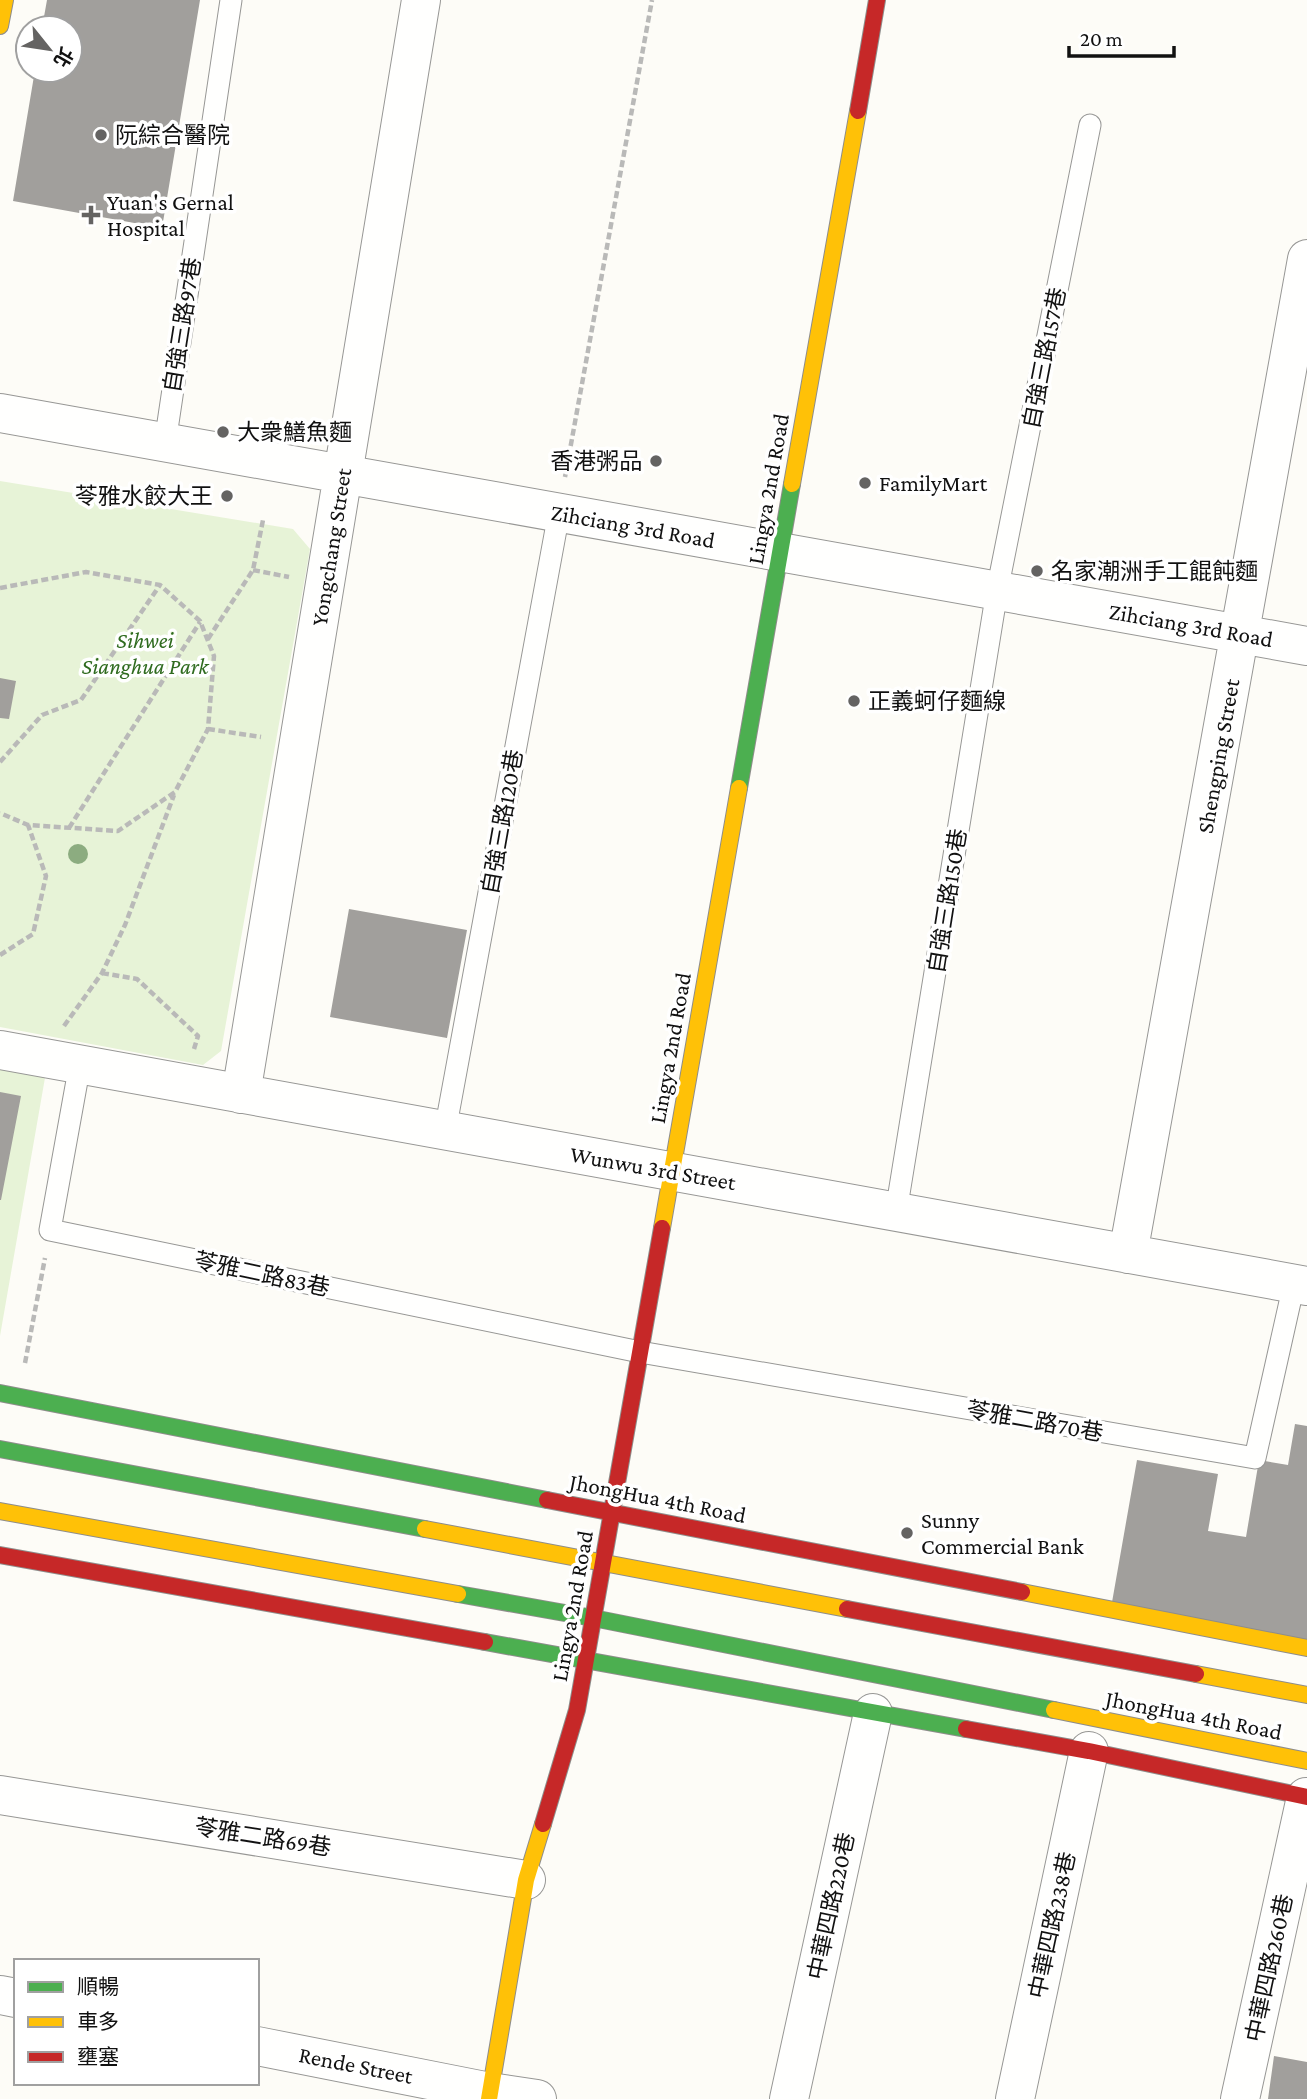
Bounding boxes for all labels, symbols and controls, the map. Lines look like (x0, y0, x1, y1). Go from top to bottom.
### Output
north arrow (14, 14, 84, 84)
scale bar (1069, 14, 1174, 58)
text: 20 m (1080, 27, 1123, 51)
text: 北 (49, 44, 77, 71)
place label: 阮綜合醫院 (115, 122, 230, 148)
marker: 阮綜合醫院 (93, 127, 109, 143)
place label: Yuan's Gernal Hospital (107, 189, 234, 241)
marker: Yuan's Gernal Hospital (81, 205, 101, 225)
street label: 自強三路97巷 (158, 255, 206, 395)
street label: 自強三路157巷 (1018, 285, 1070, 431)
street label: Lingya 2nd Road (742, 412, 794, 566)
place label: 大衆鱔魚麵 (237, 419, 352, 445)
marker: 大衆鱔魚麵 (215, 424, 231, 440)
place label: 香港粥品 (550, 448, 642, 474)
marker: 香港粥品 (648, 453, 664, 469)
street label: Yongchang Street (306, 466, 356, 628)
place label: FamilyMart (879, 470, 988, 496)
marker: FamilyMart (857, 475, 873, 491)
place label: 苓雅水餃大王 (75, 483, 213, 509)
marker: 苓雅水餃大王 (219, 488, 235, 504)
street label: Zihciang 3rd Road (549, 499, 717, 553)
place label: 名家潮洲手工餛飩麵 (1051, 558, 1258, 584)
marker: 名家潮洲手工餛飩麵 (1029, 563, 1045, 579)
street label: Zihciang 3rd Road (1107, 598, 1275, 652)
park label: Sihwei Sianghua Park (81, 627, 210, 679)
street label: Shengping Street (1192, 676, 1244, 835)
place label: 正義蚵仔麵線 (868, 688, 1006, 714)
marker: 正義蚵仔麵線 (846, 693, 862, 709)
street label: 自強三路120巷 (476, 748, 528, 896)
street label: 自強三路150巷 (923, 827, 971, 975)
street label: Lingya 2nd Road (644, 971, 696, 1125)
street label: Wunwu 3rd Street (568, 1141, 738, 1195)
street label: 苓雅二路83巷 (192, 1247, 332, 1301)
street label: 苓雅二路70巷 (965, 1396, 1105, 1446)
street label: JhongHua 4th Road (566, 1468, 748, 1528)
place label: Sunny Commercial Bank (921, 1507, 1084, 1559)
marker: Sunny Commercial Bank (899, 1525, 915, 1541)
street label: Lingya 2nd Road (546, 1529, 598, 1683)
street label: JhongHua 4th Road (1102, 1685, 1284, 1745)
street label: 苓雅二路69巷 (193, 1813, 333, 1861)
street label: 中華四路220巷 (803, 1830, 859, 1982)
street label: 中華四路238巷 (1024, 1849, 1080, 2001)
street label: 中華四路260巷 (1241, 1892, 1297, 2044)
legend (14, 1959, 259, 2085)
text: 順暢 (77, 1975, 119, 1999)
text: 車多 (77, 2010, 119, 2034)
street label: Rende Street (297, 2041, 415, 2089)
text: 壅塞 (77, 2045, 119, 2069)

